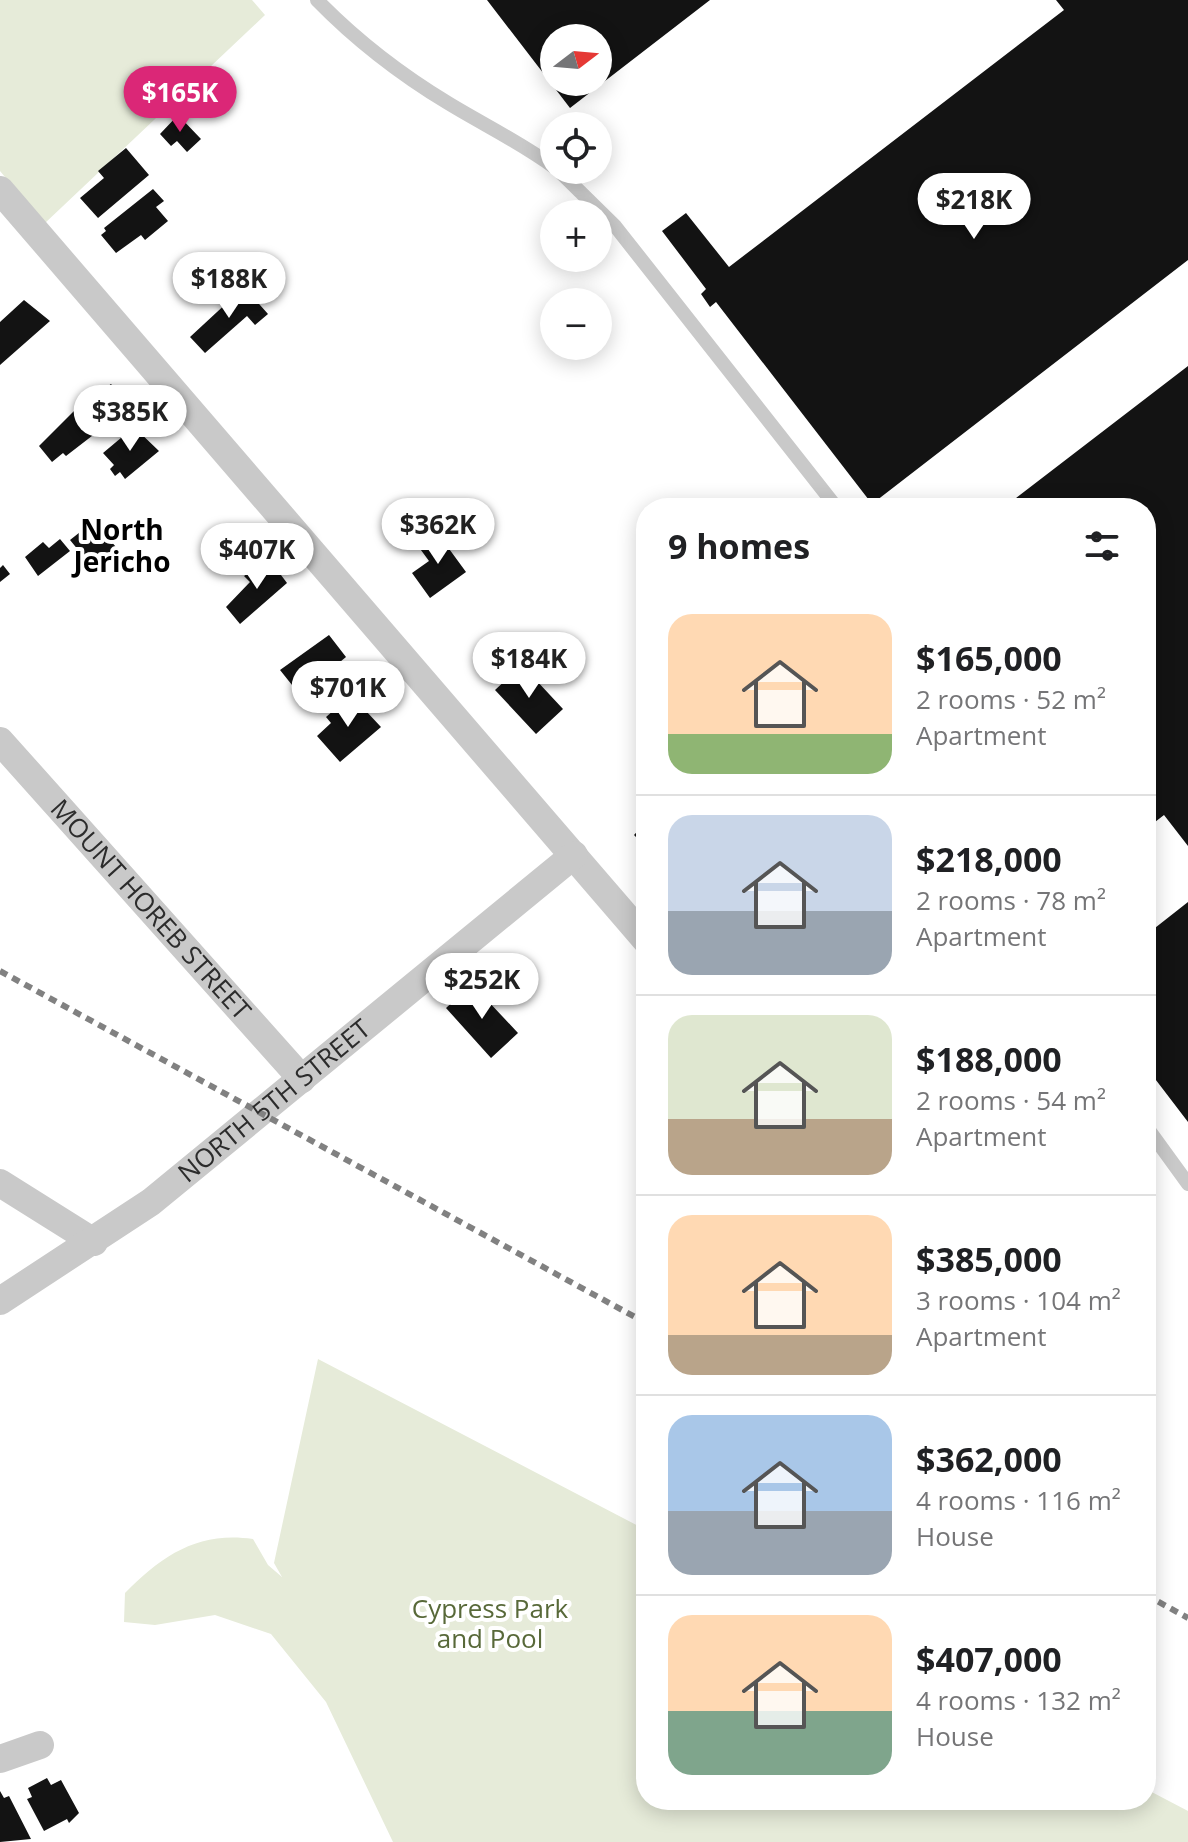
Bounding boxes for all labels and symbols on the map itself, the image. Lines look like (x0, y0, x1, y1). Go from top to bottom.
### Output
north arrow (540, 24, 612, 96)
pin: $165K (124, 66, 236, 134)
pin: $218K (918, 173, 1030, 241)
pin: $188K (173, 252, 285, 320)
pin: $385K (74, 385, 186, 453)
pin: $362K (382, 498, 494, 566)
district label: North Jericho (70, 510, 171, 580)
pin: $407K (201, 523, 313, 591)
pin: $184K (473, 632, 585, 700)
pin: $701K (292, 661, 404, 729)
street label: MOUNT HOREB STREET (43, 791, 260, 1027)
pin: $252K (426, 953, 538, 1021)
street label: NORTH 5TH STREET (170, 1010, 378, 1190)
park label: Cypress Park and Pool (412, 1590, 569, 1656)

